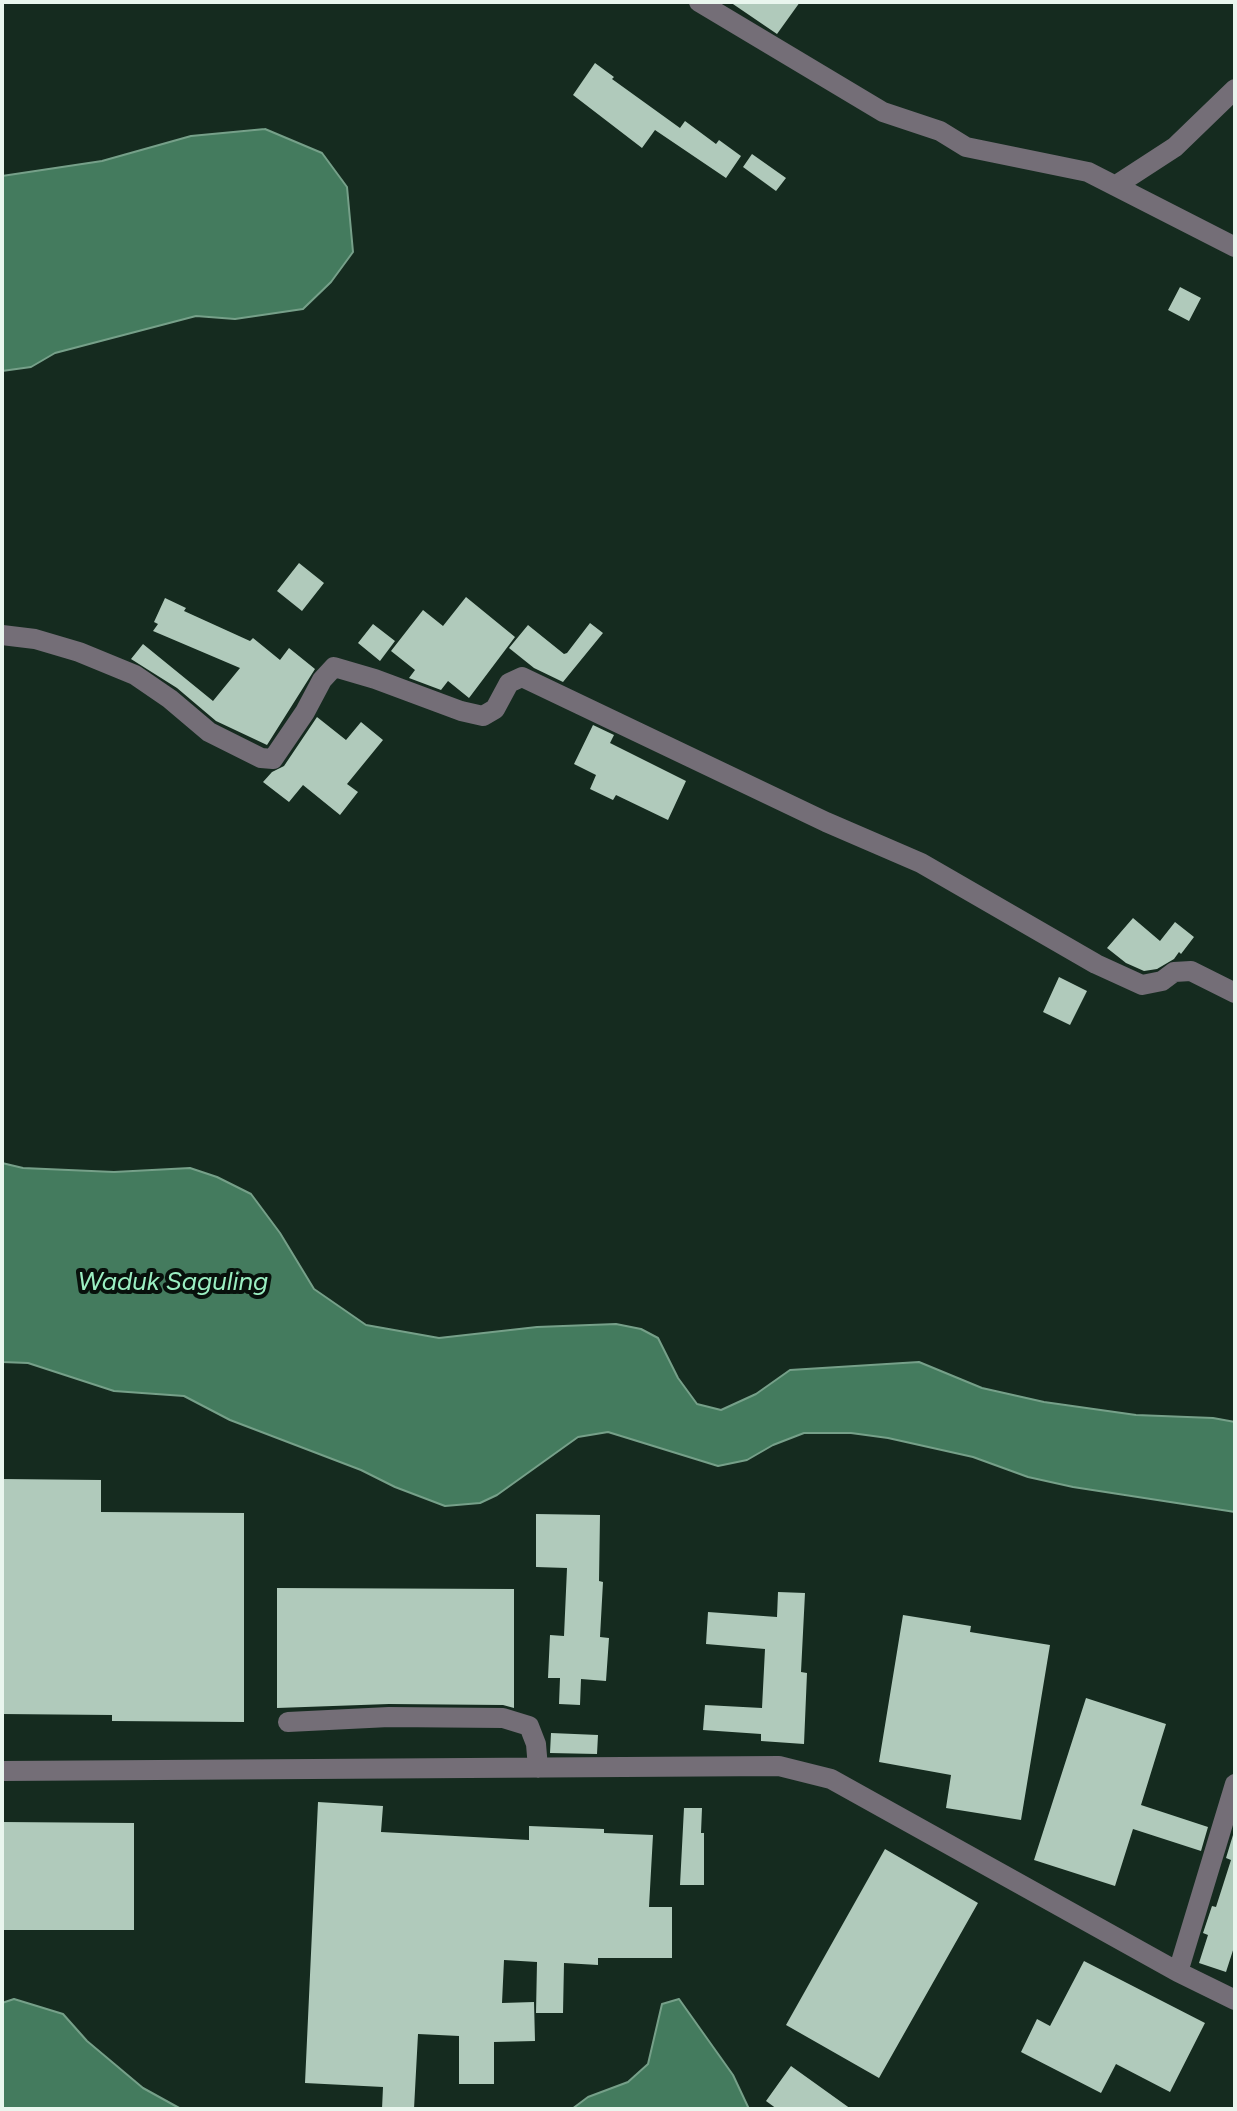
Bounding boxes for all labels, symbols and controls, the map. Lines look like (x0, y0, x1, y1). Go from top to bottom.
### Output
water label: Waduk Saguling (78, 1266, 268, 1298)

